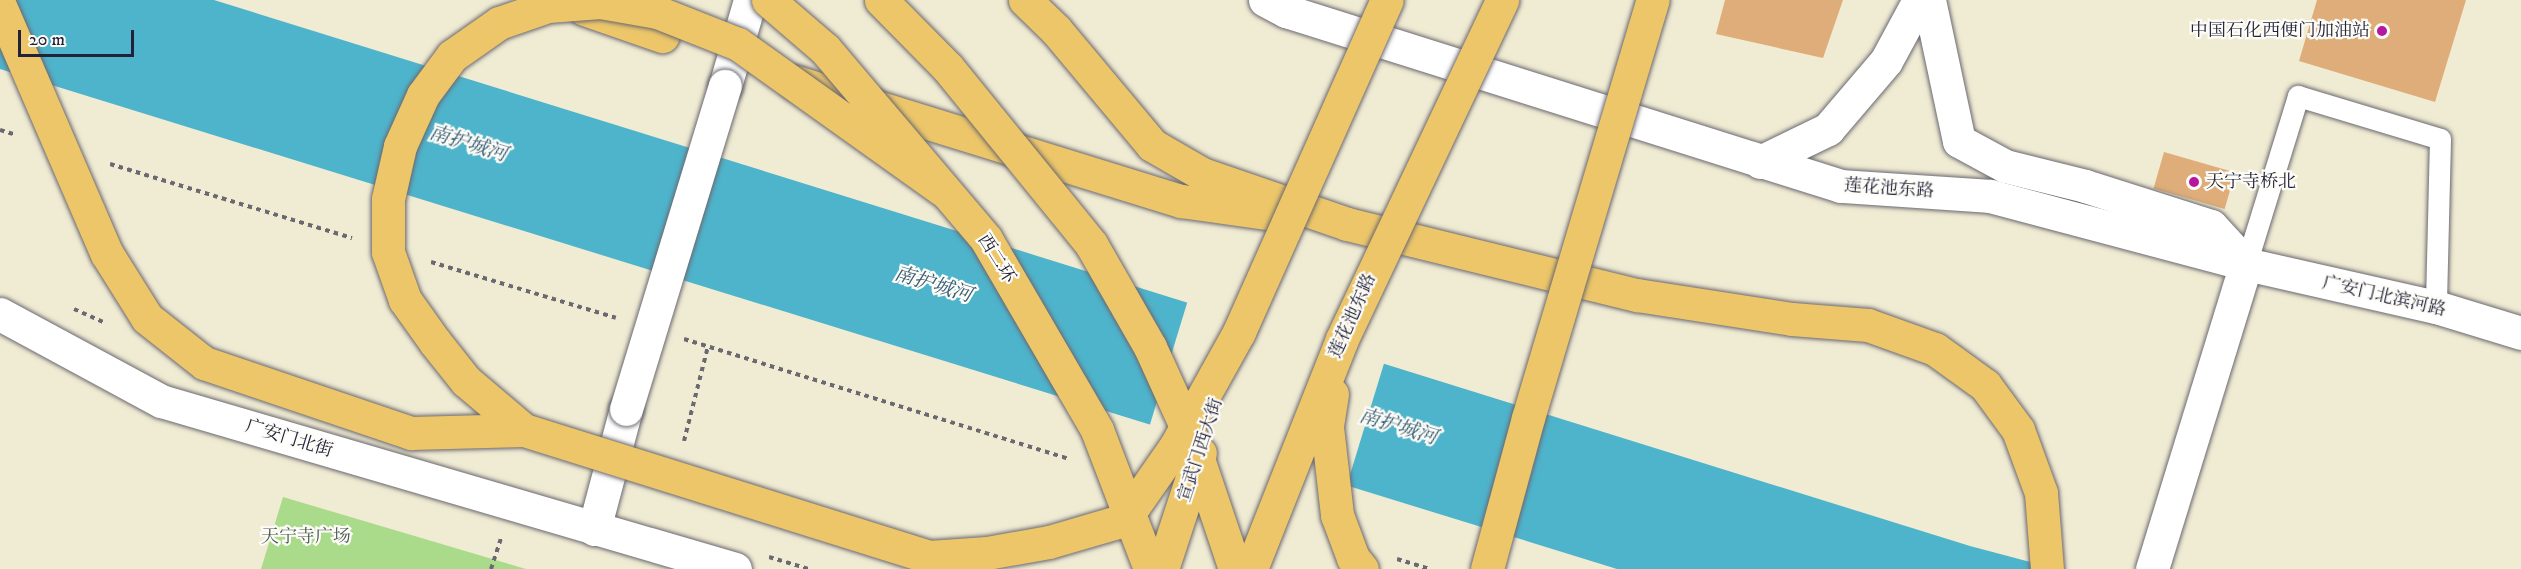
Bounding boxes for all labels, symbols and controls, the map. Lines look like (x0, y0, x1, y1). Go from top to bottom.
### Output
scale bar (21, 18, 136, 56)
place label: 中国石化西便门加油站 (2190, 20, 2370, 42)
marker: 中国石化西便门加油站 (2375, 24, 2389, 38)
text: 20 m (29, 29, 65, 51)
water label: 南护城河 (426, 121, 510, 167)
place label: 天宁寺桥北 (2206, 171, 2296, 193)
street label: 莲花池东路 (1843, 175, 1935, 203)
marker: 天宁寺桥北 (2187, 175, 2201, 189)
street label: 西二环 (973, 230, 1019, 288)
water label: 南护城河 (891, 262, 975, 308)
street label: 莲花池东路 (1325, 270, 1381, 362)
street label: 广安门北滨河路 (2320, 272, 2448, 322)
street label: 宣武门西大街 (1174, 395, 1228, 505)
water label: 南护城河 (1356, 404, 1440, 450)
street label: 广安门北街 (243, 416, 335, 462)
park label: 天宁寺广场 (261, 526, 351, 548)

